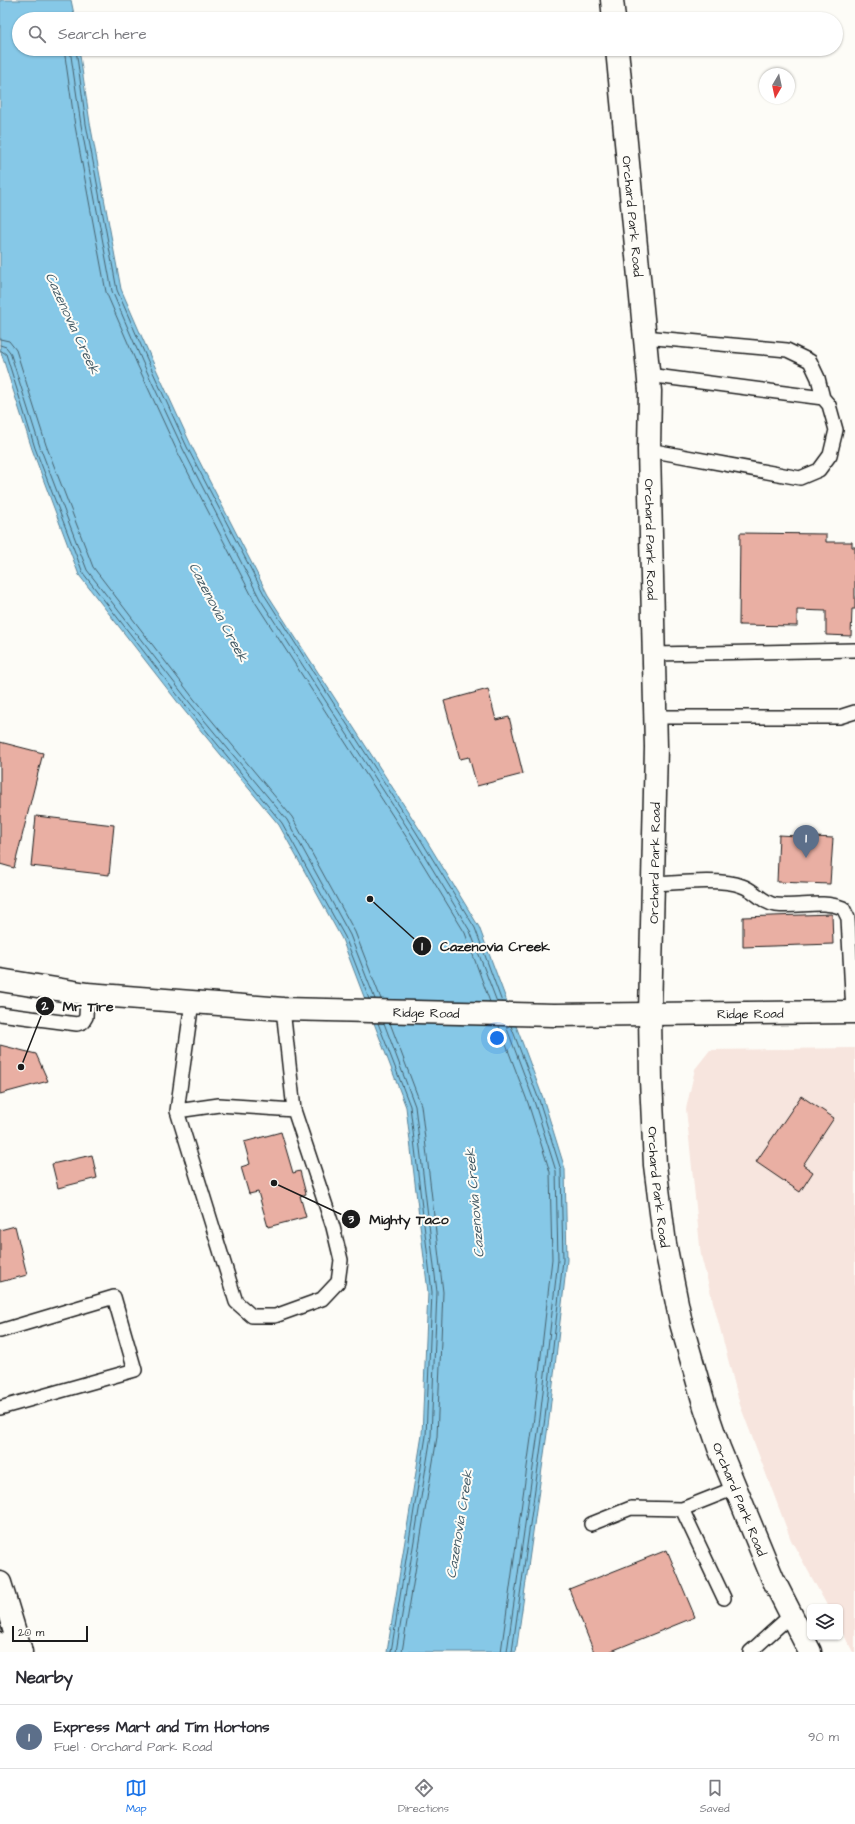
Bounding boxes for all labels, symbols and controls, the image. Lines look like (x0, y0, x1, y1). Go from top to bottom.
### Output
search box (12, 12, 843, 56)
icon: search (26, 23, 48, 45)
text: Search here (58, 24, 147, 45)
north arrow (759, 68, 795, 104)
street label: Orchard Park Road (617, 155, 647, 278)
water label: Cazenovia Creek (40, 269, 105, 378)
street label: Orchard Park Road (640, 478, 661, 601)
water label: Cazenovia Creek (183, 559, 253, 666)
street label: Orchard Park Road (645, 802, 665, 924)
pin: 1 (793, 825, 819, 858)
callout: Cazenovia Creek (412, 933, 558, 959)
text: Cazenovia Creek (440, 937, 550, 957)
text: 1 (421, 938, 423, 955)
callout: Mr Tire (35, 993, 122, 1019)
text: Mr Tire (62, 997, 114, 1017)
text: 2 (41, 998, 49, 1015)
street label: Ridge Road (393, 1003, 460, 1023)
street label: Ridge Road (717, 1005, 784, 1024)
your location (487, 1028, 507, 1048)
street label: Orchard Park Road (643, 1126, 673, 1249)
water label: Cazenovia Creek (460, 1147, 490, 1259)
callout: Mighty Taco (341, 1206, 456, 1232)
text: Mighty Taco (369, 1210, 449, 1231)
text: 3 (347, 1211, 355, 1228)
street label: Orchard Park Road (708, 1440, 771, 1559)
water label: Cazenovia Creek (442, 1468, 479, 1580)
map controls (807, 1604, 843, 1640)
button: layers (807, 1604, 843, 1640)
scale bar (12, 1624, 88, 1643)
text: 20 m (18, 1625, 44, 1640)
text: Nearby (16, 1666, 73, 1690)
text: Express Mart and Tim Hortons (54, 1717, 270, 1738)
text: 1 (28, 1728, 30, 1746)
text: 90 m (808, 1728, 839, 1746)
text: Fuel · Orchard Park Road (54, 1738, 212, 1756)
tab: Map (125, 1777, 147, 1816)
tab: Directions (398, 1777, 449, 1816)
tab: Saved (700, 1777, 730, 1816)

